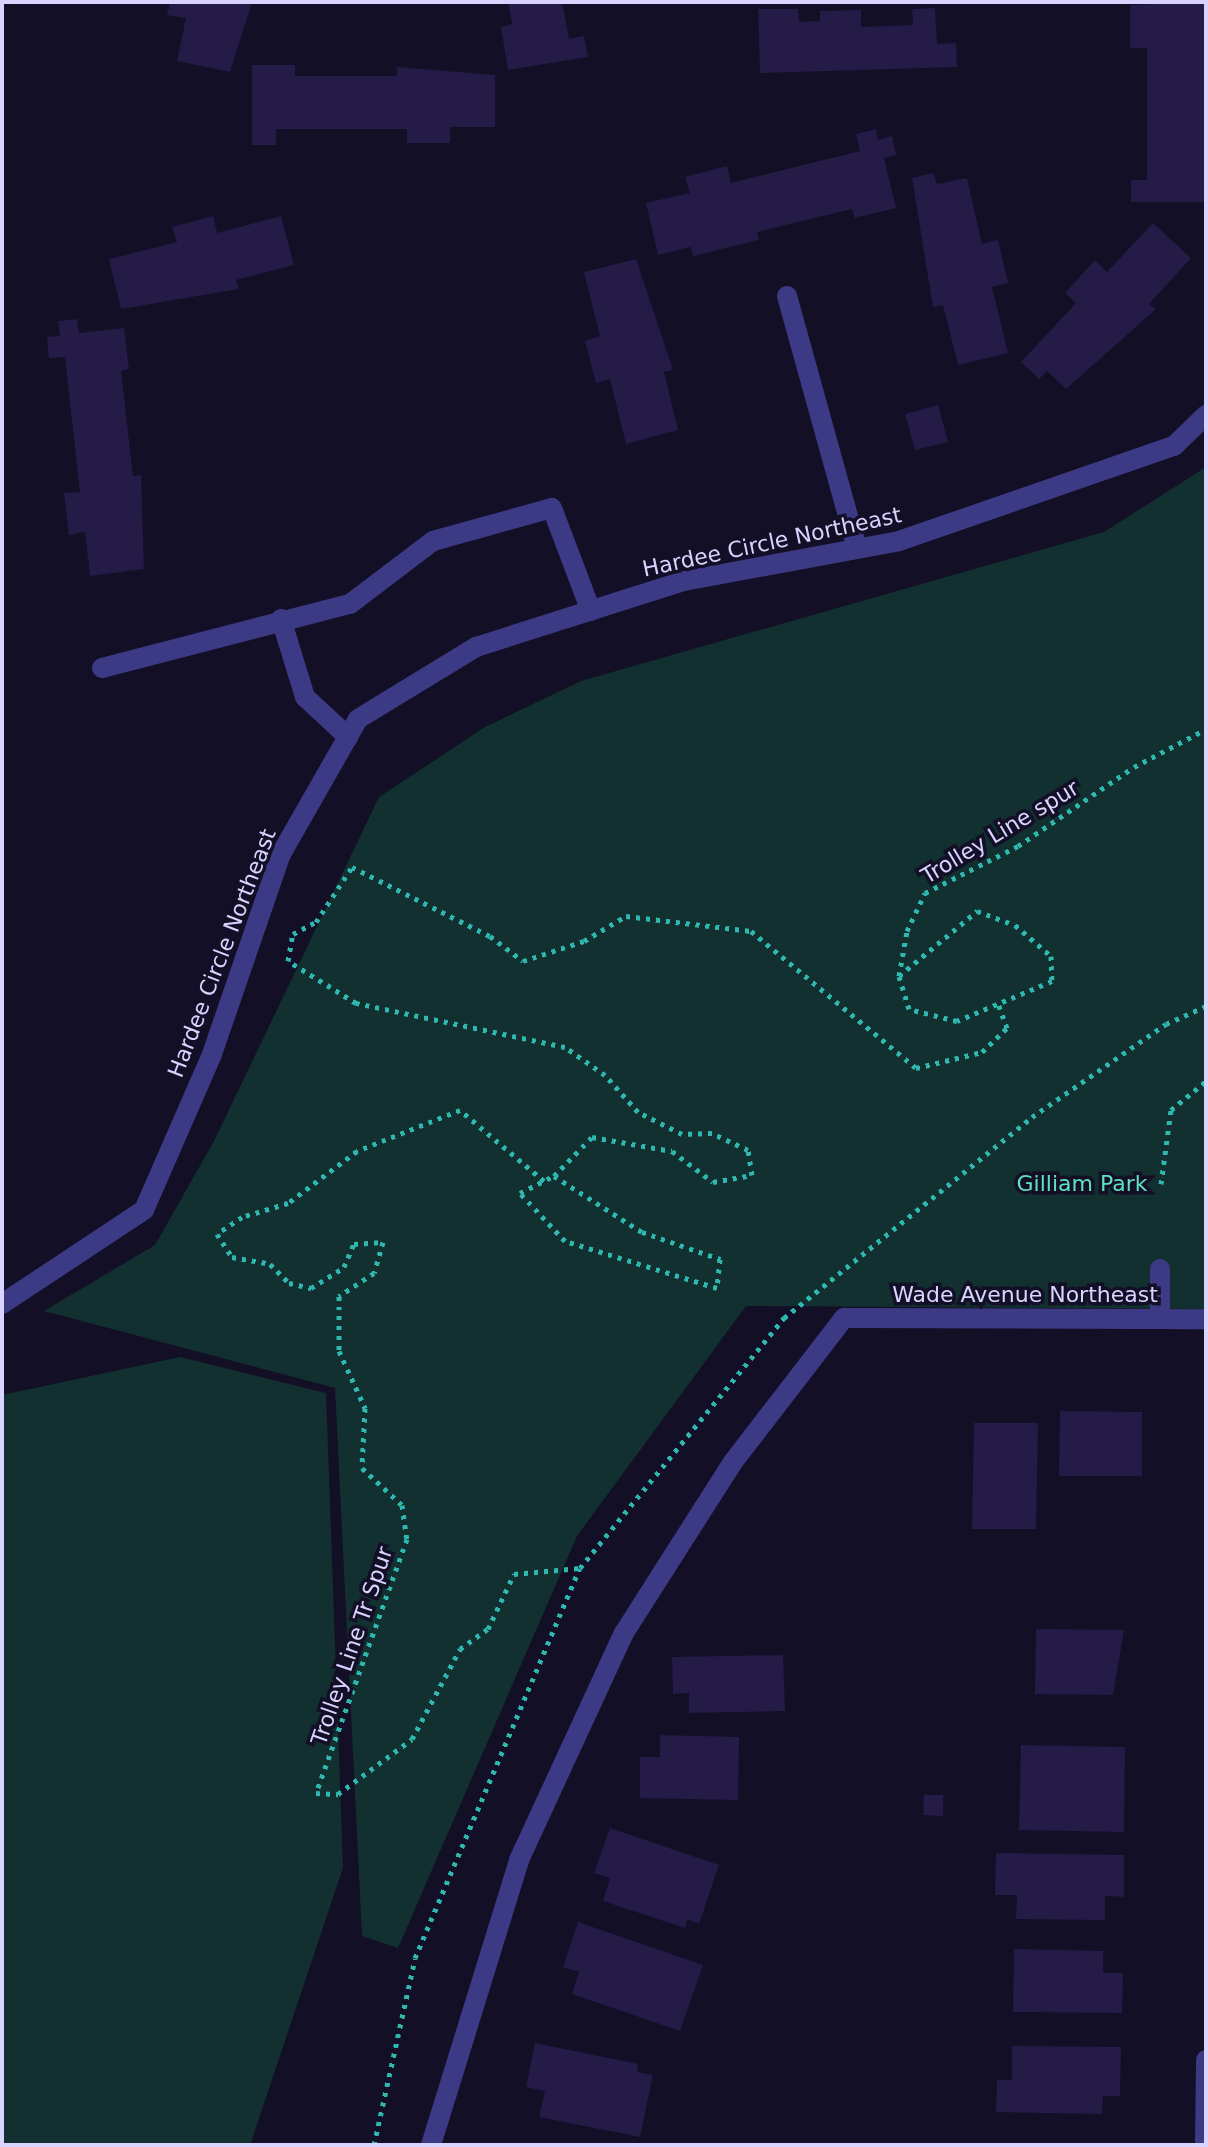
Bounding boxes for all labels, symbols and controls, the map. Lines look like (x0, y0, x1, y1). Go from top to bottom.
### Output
street label: Hardee Circle Northeast (640, 502, 904, 582)
street label: Trolley Line spur (916, 775, 1084, 889)
street label: Hardee Circle Northeast (162, 825, 282, 1081)
park label: Gilliam Park (1017, 1171, 1147, 1197)
street label: Wade Avenue Northeast (892, 1282, 1158, 1308)
street label: Trolley Line Tr Spur (306, 1543, 398, 1749)

